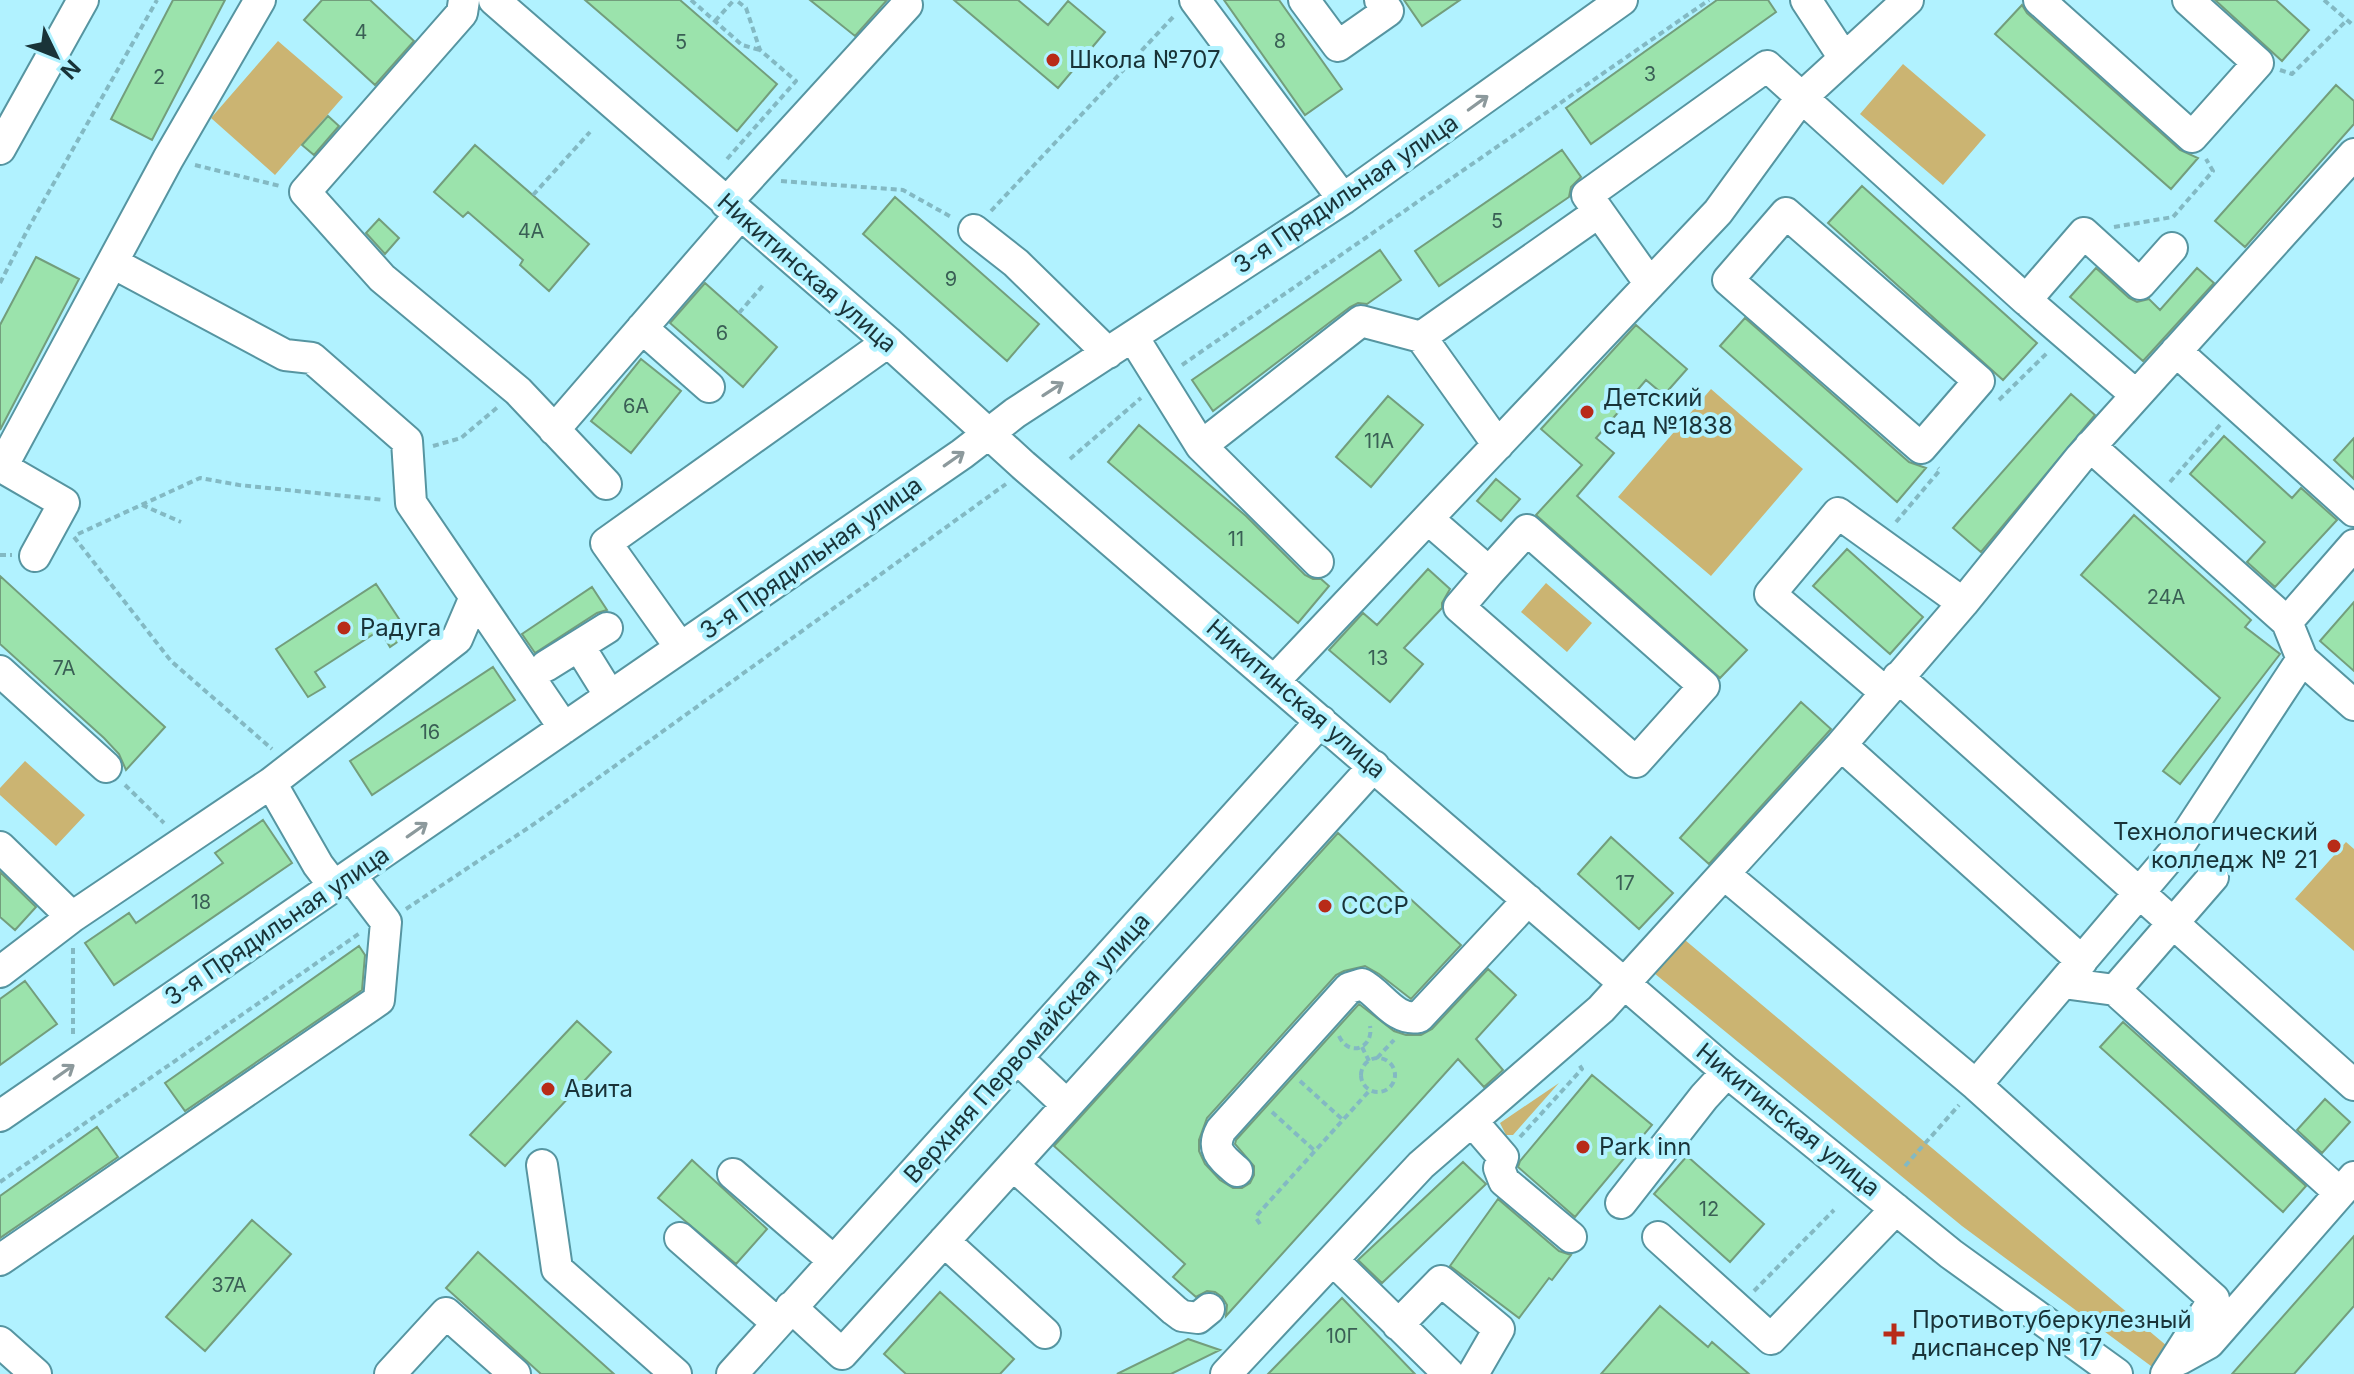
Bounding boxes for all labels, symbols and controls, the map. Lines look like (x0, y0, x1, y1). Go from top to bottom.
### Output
north arrow (16, 16, 96, 96)
house number: 4 (355, 20, 367, 44)
house number: 8 (1274, 29, 1286, 53)
house number: 5 (675, 30, 687, 54)
place label: Школа №707 (1069, 45, 1221, 74)
marker: Школа №707 (1044, 51, 1062, 69)
text: N (55, 55, 86, 85)
house number: 3 (1644, 62, 1656, 86)
house number: 2 (153, 65, 165, 89)
one-way arrow (1466, 95, 1488, 111)
street label: 3-я Прядильная улица (1228, 108, 1463, 279)
street label: Никитинская улица (712, 187, 903, 358)
house number: 5 (1491, 209, 1503, 233)
house number: 4А (518, 219, 545, 243)
house number: 9 (945, 267, 957, 291)
house number: 6 (716, 321, 728, 345)
one-way arrow (1041, 380, 1063, 397)
place label: Детский сад №1838 (1603, 383, 1733, 440)
house number: 6А (623, 394, 649, 418)
marker: Детский сад №1838 (1578, 403, 1596, 421)
house number: 11А (1364, 429, 1394, 453)
one-way arrow (942, 451, 964, 467)
street label: 3-я Прядильная улица (694, 470, 927, 645)
house number: 11 (1228, 527, 1244, 551)
house number: 24А (2147, 585, 2186, 609)
place label: Радуга (360, 613, 441, 642)
street label: Никитинская улица (1201, 613, 1392, 784)
marker: Радуга (335, 619, 353, 637)
house number: 13 (1368, 646, 1388, 670)
house number: 7А (53, 656, 76, 680)
house number: 16 (420, 720, 440, 744)
place label: Технологический колледж № 21 (2113, 817, 2318, 874)
one-way arrow (406, 822, 428, 838)
marker: Технологический колледж № 21 (2325, 837, 2343, 855)
street label: 3-я Прядильная улица (159, 840, 394, 1011)
house number: 17 (1615, 871, 1635, 895)
house number: 18 (191, 890, 211, 914)
place label: СССР (1341, 891, 1409, 920)
marker: СССР (1316, 897, 1334, 915)
street label: Верхняя Первомайская улица (898, 907, 1156, 1189)
street label: Никитинская улица (1691, 1037, 1886, 1203)
one-way arrow (53, 1064, 75, 1080)
place label: Авита (564, 1074, 633, 1103)
marker: Авита (539, 1080, 557, 1098)
place label: Park inn (1599, 1132, 1691, 1161)
marker: Park inn (1574, 1138, 1592, 1156)
house number: 12 (1699, 1197, 1719, 1221)
house number: 37А (211, 1273, 247, 1297)
place label: Противотуберкулезный диспансер № 17 (1912, 1305, 2192, 1362)
marker: Противотуберкулезный диспансер № 17 (1883, 1323, 1905, 1345)
house number: 10Г (1326, 1324, 1358, 1348)

